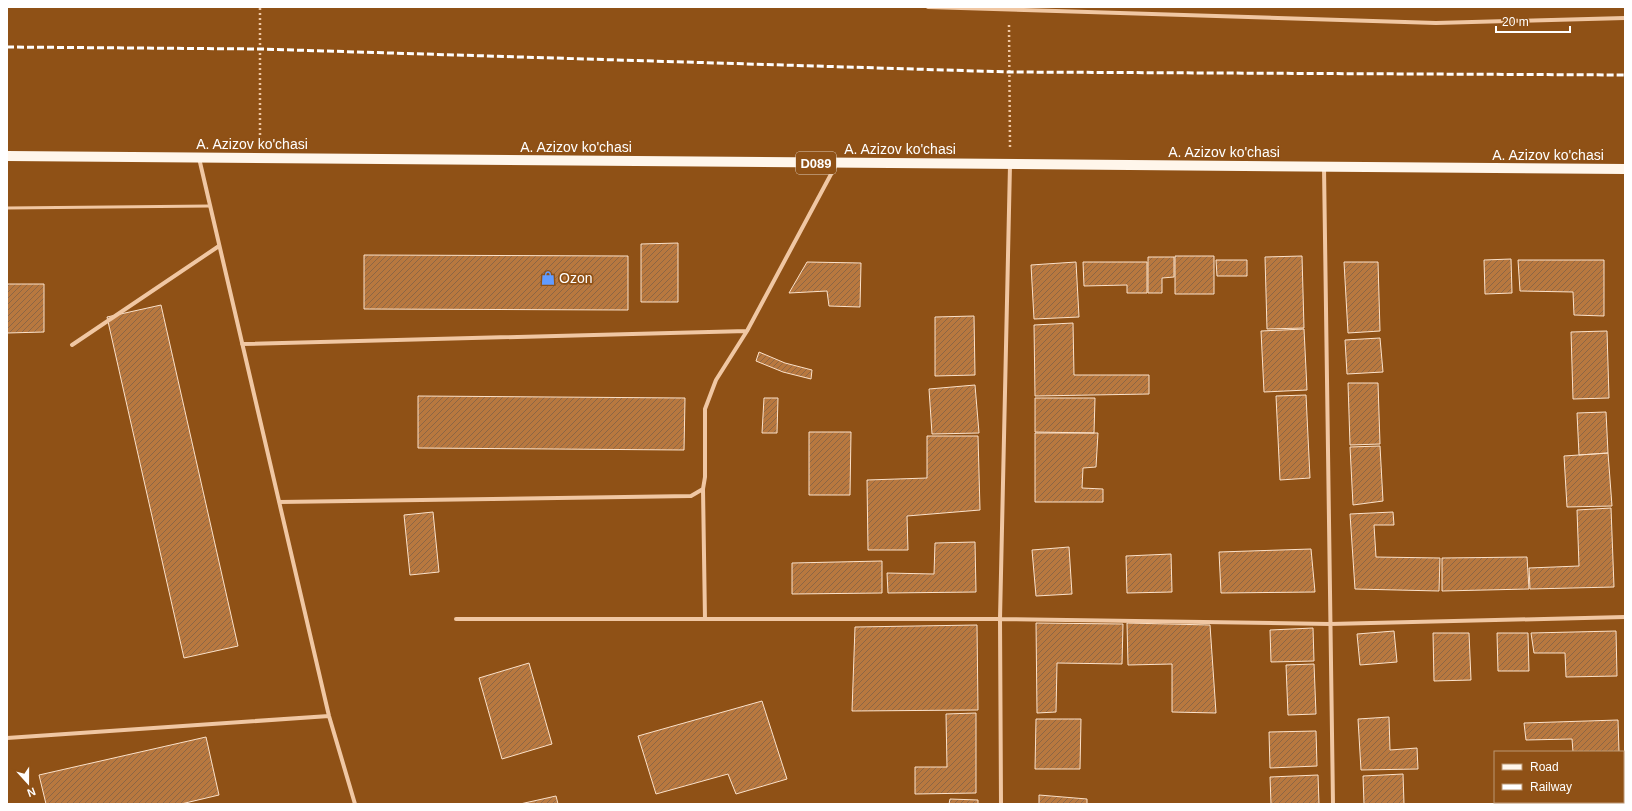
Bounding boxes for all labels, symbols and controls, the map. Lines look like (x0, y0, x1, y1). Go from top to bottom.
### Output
scale bar (1496, 8, 1570, 34)
text: 20 m (1502, 15, 1529, 29)
street label: A. Azizov ko'chasi (196, 136, 308, 152)
street label: A. Azizov ko'chasi (520, 139, 632, 155)
street label: A. Azizov ko'chasi (844, 141, 956, 157)
street label: A. Azizov ko'chasi (1168, 144, 1280, 160)
street label: A. Azizov ko'chasi (1492, 147, 1604, 163)
road number: D089 (796, 152, 836, 174)
shop icon: Ozon (540, 270, 556, 286)
place label: Ozon (559, 270, 592, 286)
legend (1494, 751, 1624, 803)
text: Road (1530, 760, 1559, 774)
north arrow (8, 763, 48, 803)
text: Railway (1530, 780, 1572, 794)
text: N (26, 785, 37, 799)

